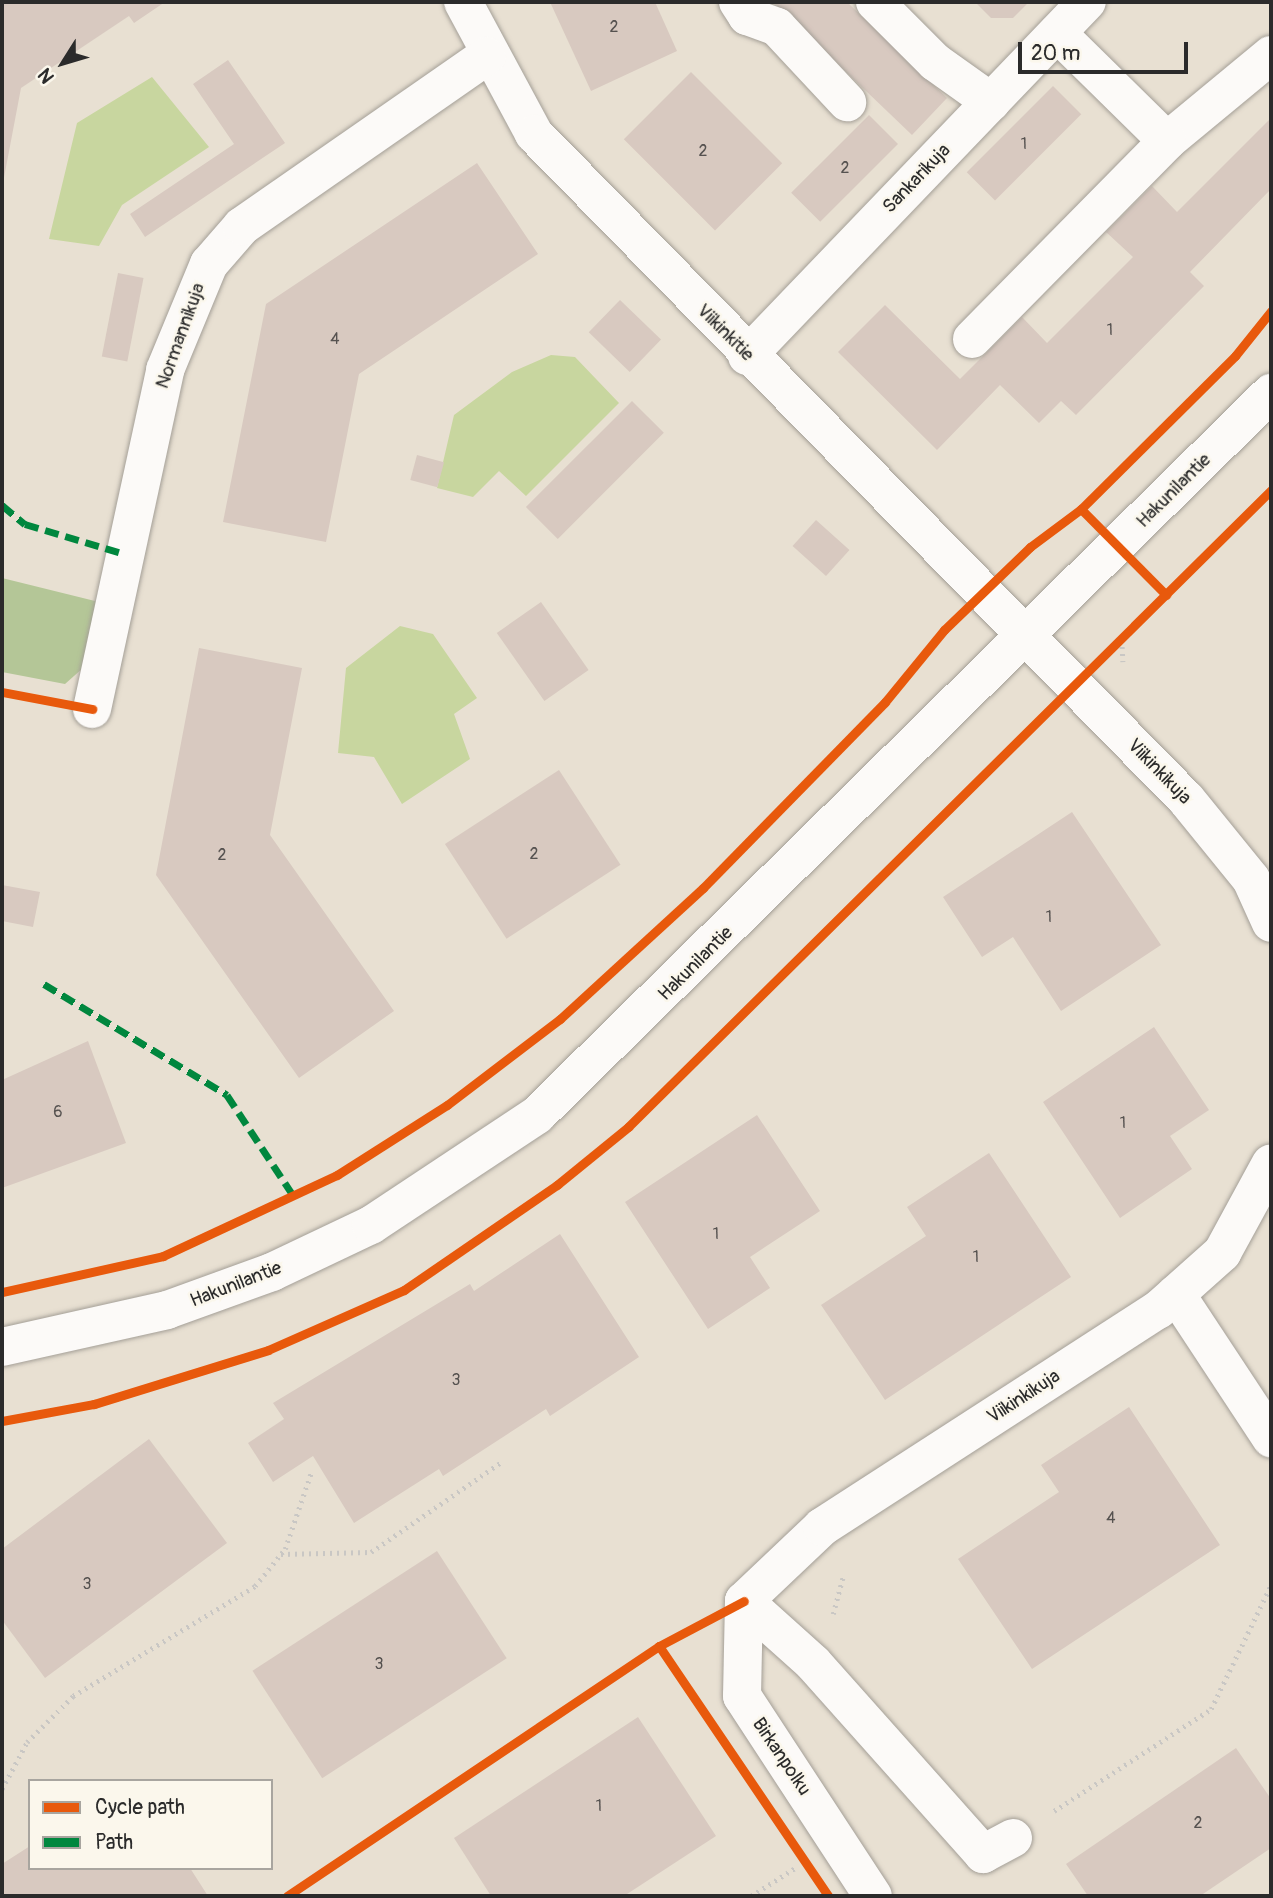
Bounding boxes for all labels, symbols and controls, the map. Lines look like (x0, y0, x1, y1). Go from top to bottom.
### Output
house number: 2 (610, 17, 618, 37)
north arrow (28, 28, 98, 98)
scale bar (1021, 28, 1191, 72)
text: 20 m (1031, 40, 1080, 67)
text: N (33, 63, 60, 88)
house number: 1 (1021, 134, 1027, 154)
street label: Sankarikuja (878, 140, 956, 218)
house number: 2 (699, 141, 707, 161)
house number: 2 (841, 158, 849, 178)
street label: Normannikuja (151, 280, 211, 392)
street label: Viikinkitie (692, 300, 758, 366)
house number: 1 (1107, 320, 1113, 340)
house number: 4 (330, 329, 340, 349)
street label: Hakunilantie (1132, 449, 1216, 533)
street label: Viikinkikuja (1122, 735, 1196, 809)
house number: 2 (530, 844, 538, 864)
house number: 2 (218, 845, 226, 865)
house number: 1 (1046, 907, 1052, 927)
street label: Hakunilantie (654, 922, 738, 1006)
house number: 6 (53, 1102, 63, 1122)
house number: 1 (1120, 1113, 1126, 1133)
house number: 1 (713, 1224, 719, 1244)
house number: 1 (973, 1247, 979, 1267)
street label: Hakunilantie (187, 1257, 285, 1313)
street label: Viikinkikuja (983, 1365, 1065, 1429)
house number: 3 (452, 1370, 460, 1390)
house number: 4 (1106, 1508, 1116, 1528)
house number: 3 (83, 1574, 91, 1594)
house number: 3 (375, 1654, 383, 1674)
street label: Birkanpolku (747, 1714, 815, 1800)
legend (28, 1779, 273, 1870)
text: Cycle path (95, 1794, 185, 1821)
house number: 1 (596, 1796, 602, 1816)
house number: 2 (1194, 1813, 1202, 1833)
text: Path (95, 1829, 133, 1856)

